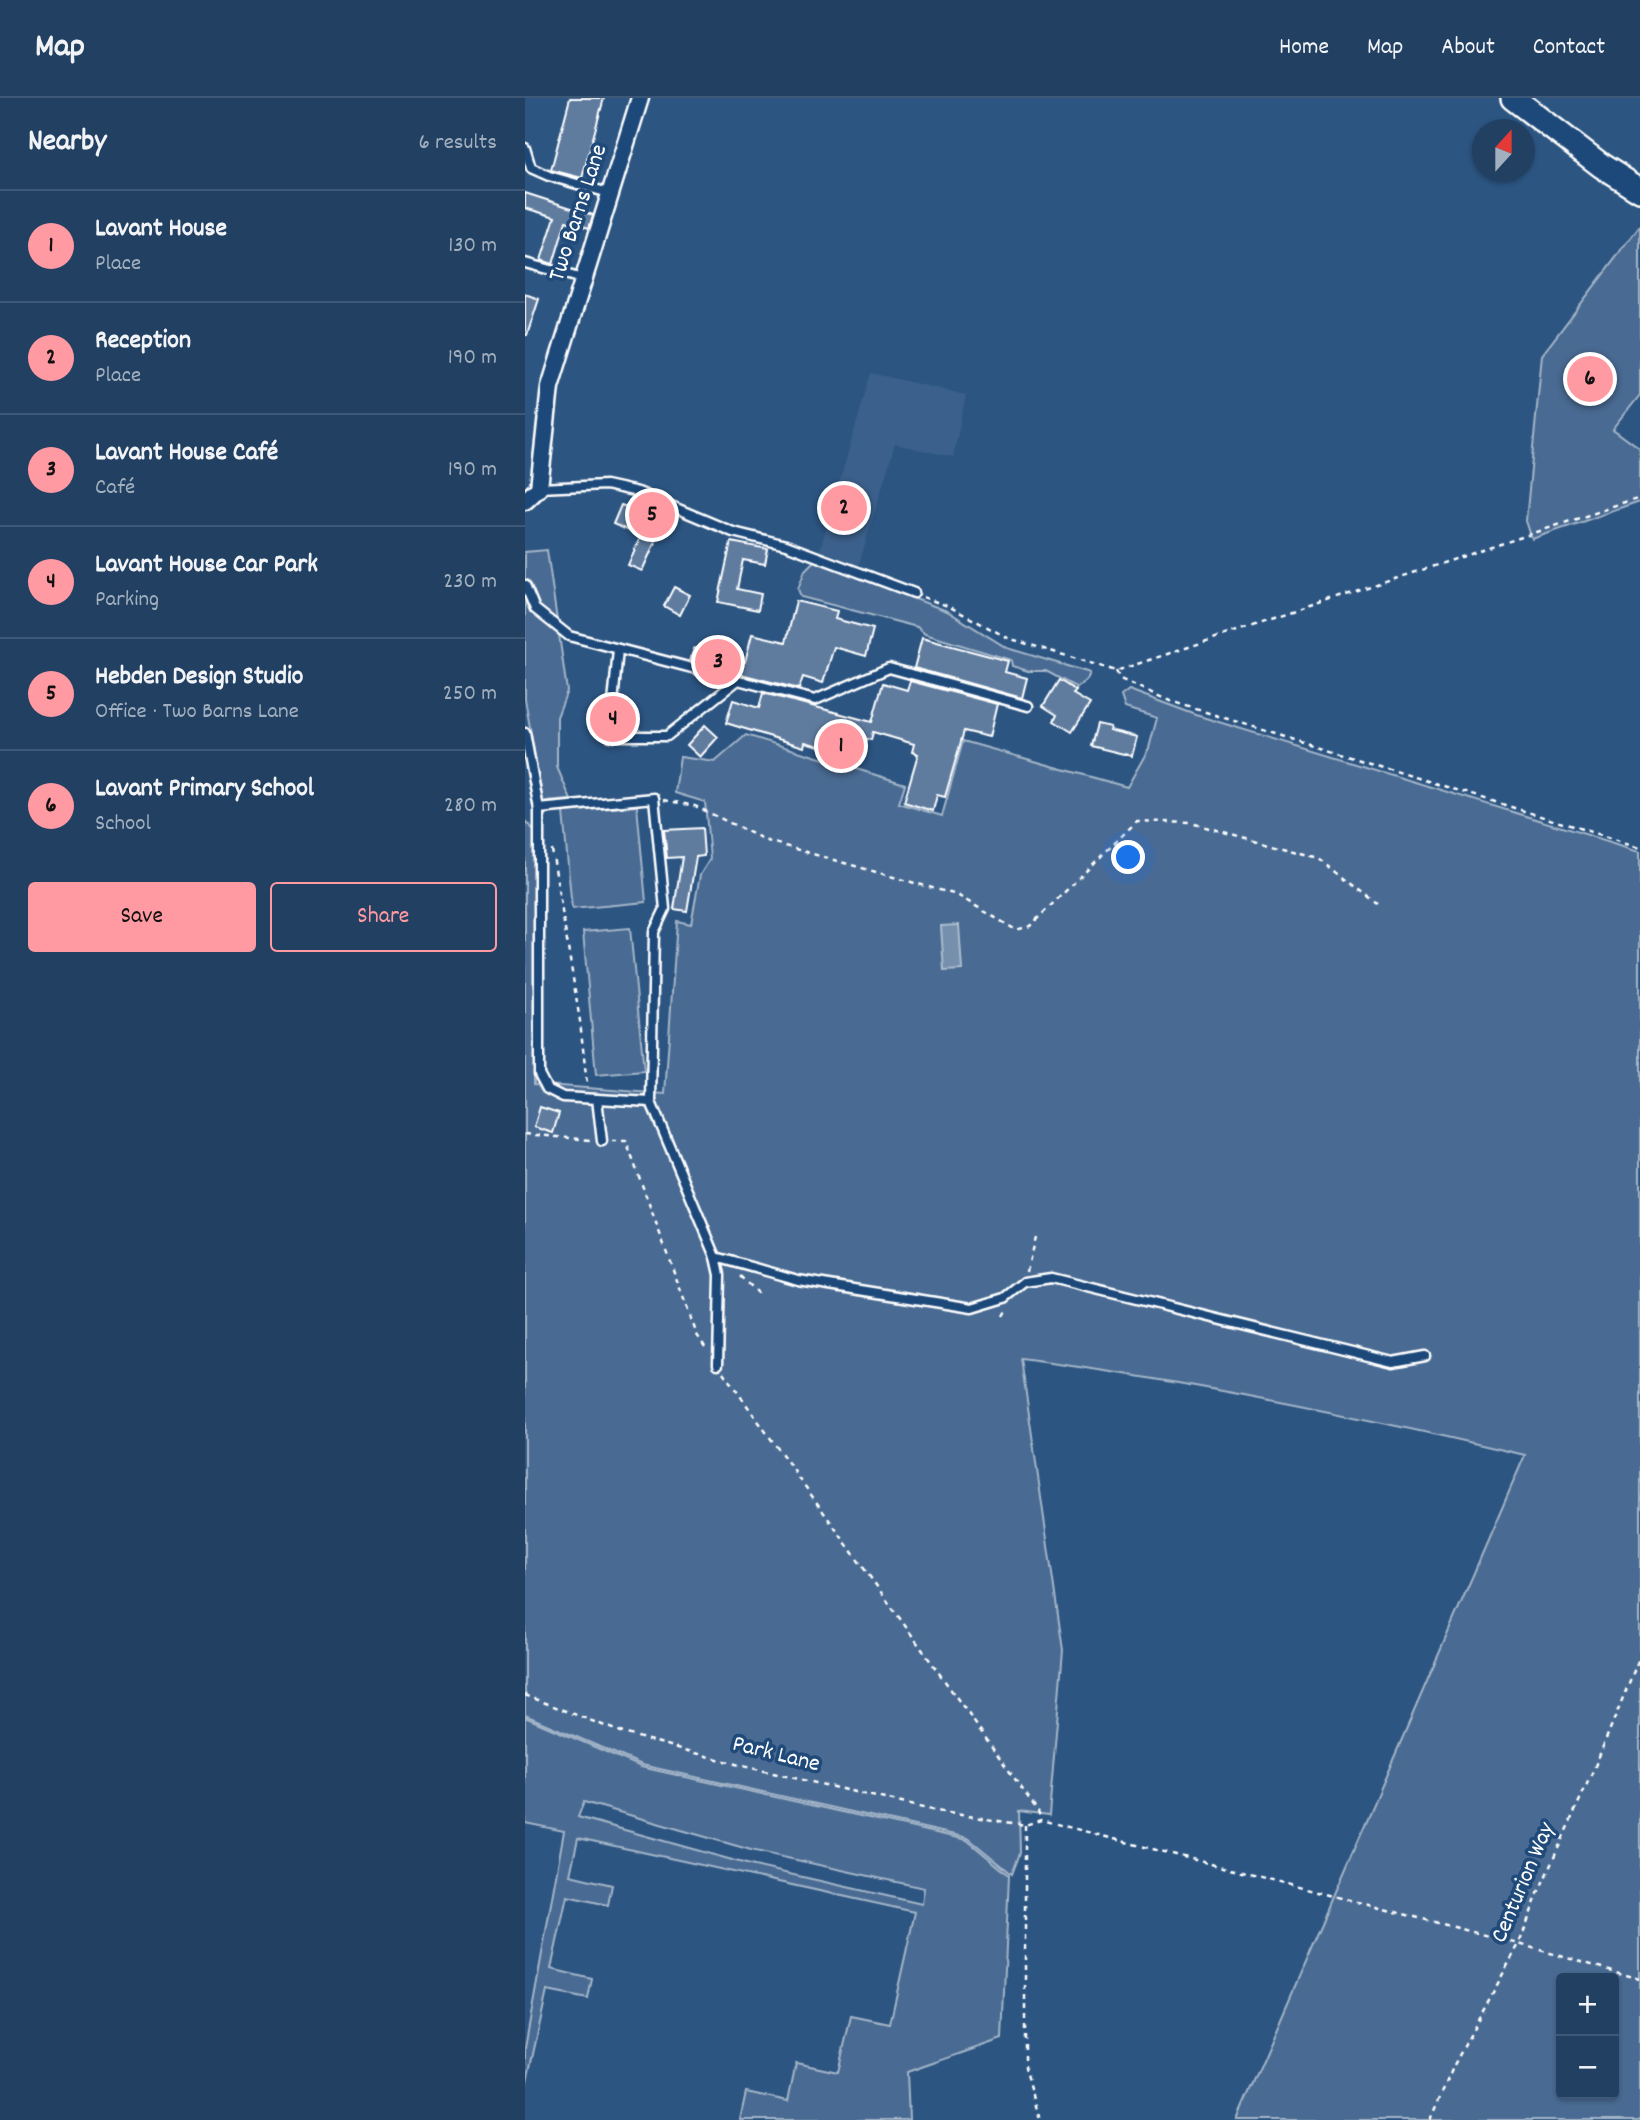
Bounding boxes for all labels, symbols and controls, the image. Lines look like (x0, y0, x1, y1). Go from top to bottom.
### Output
text: Map (35, 25, 85, 72)
text: Home (1279, 31, 1329, 65)
text: Map (1367, 31, 1403, 65)
text: About (1441, 31, 1495, 65)
text: Contact (1533, 31, 1605, 65)
north arrow (1472, 119, 1535, 182)
text: Nearby (28, 122, 106, 165)
text: 6 results (419, 127, 497, 160)
street label: Two Barns Lane (541, 140, 617, 286)
text: Lavant House (95, 211, 227, 248)
text: 1 (48, 230, 54, 263)
text: 130 m (448, 230, 497, 263)
text: Place (95, 248, 141, 281)
text: Reception (95, 323, 191, 360)
text: 2 (46, 342, 56, 375)
text: 190 m (448, 342, 497, 375)
pin: 6 (1567, 353, 1613, 405)
text: Place (95, 360, 141, 393)
text: Lavant House Café (95, 435, 278, 472)
text: 3 (46, 454, 56, 487)
text: 190 m (448, 454, 497, 487)
text: Café (95, 472, 135, 505)
pin: 2 (821, 482, 867, 534)
pin: 5 (629, 489, 675, 541)
text: Lavant House Car Park (95, 547, 318, 584)
text: 4 (46, 566, 56, 599)
text: 230 m (443, 566, 497, 599)
text: Parking (95, 584, 159, 617)
pin: 3 (695, 636, 741, 688)
text: Hebden Design Studio (95, 659, 303, 696)
text: 5 (46, 678, 56, 711)
text: 250 m (443, 678, 497, 711)
pin: 4 (590, 693, 636, 745)
text: Office · Two Barns Lane (95, 696, 299, 729)
pin: 1 (818, 720, 864, 772)
text: Lavant Primary School (95, 771, 314, 808)
text: 6 (45, 790, 57, 823)
text: 280 m (444, 790, 497, 823)
text: School (95, 808, 151, 841)
your location (1111, 840, 1145, 874)
button: Save (28, 882, 256, 952)
button: Share (270, 882, 497, 952)
street label: Park Lane (729, 1728, 823, 1782)
street label: Centurion Way (1483, 1816, 1565, 1949)
map controls (1556, 1973, 1619, 2099)
button: + (1556, 1973, 1619, 2036)
button: − (1556, 2036, 1619, 2099)

